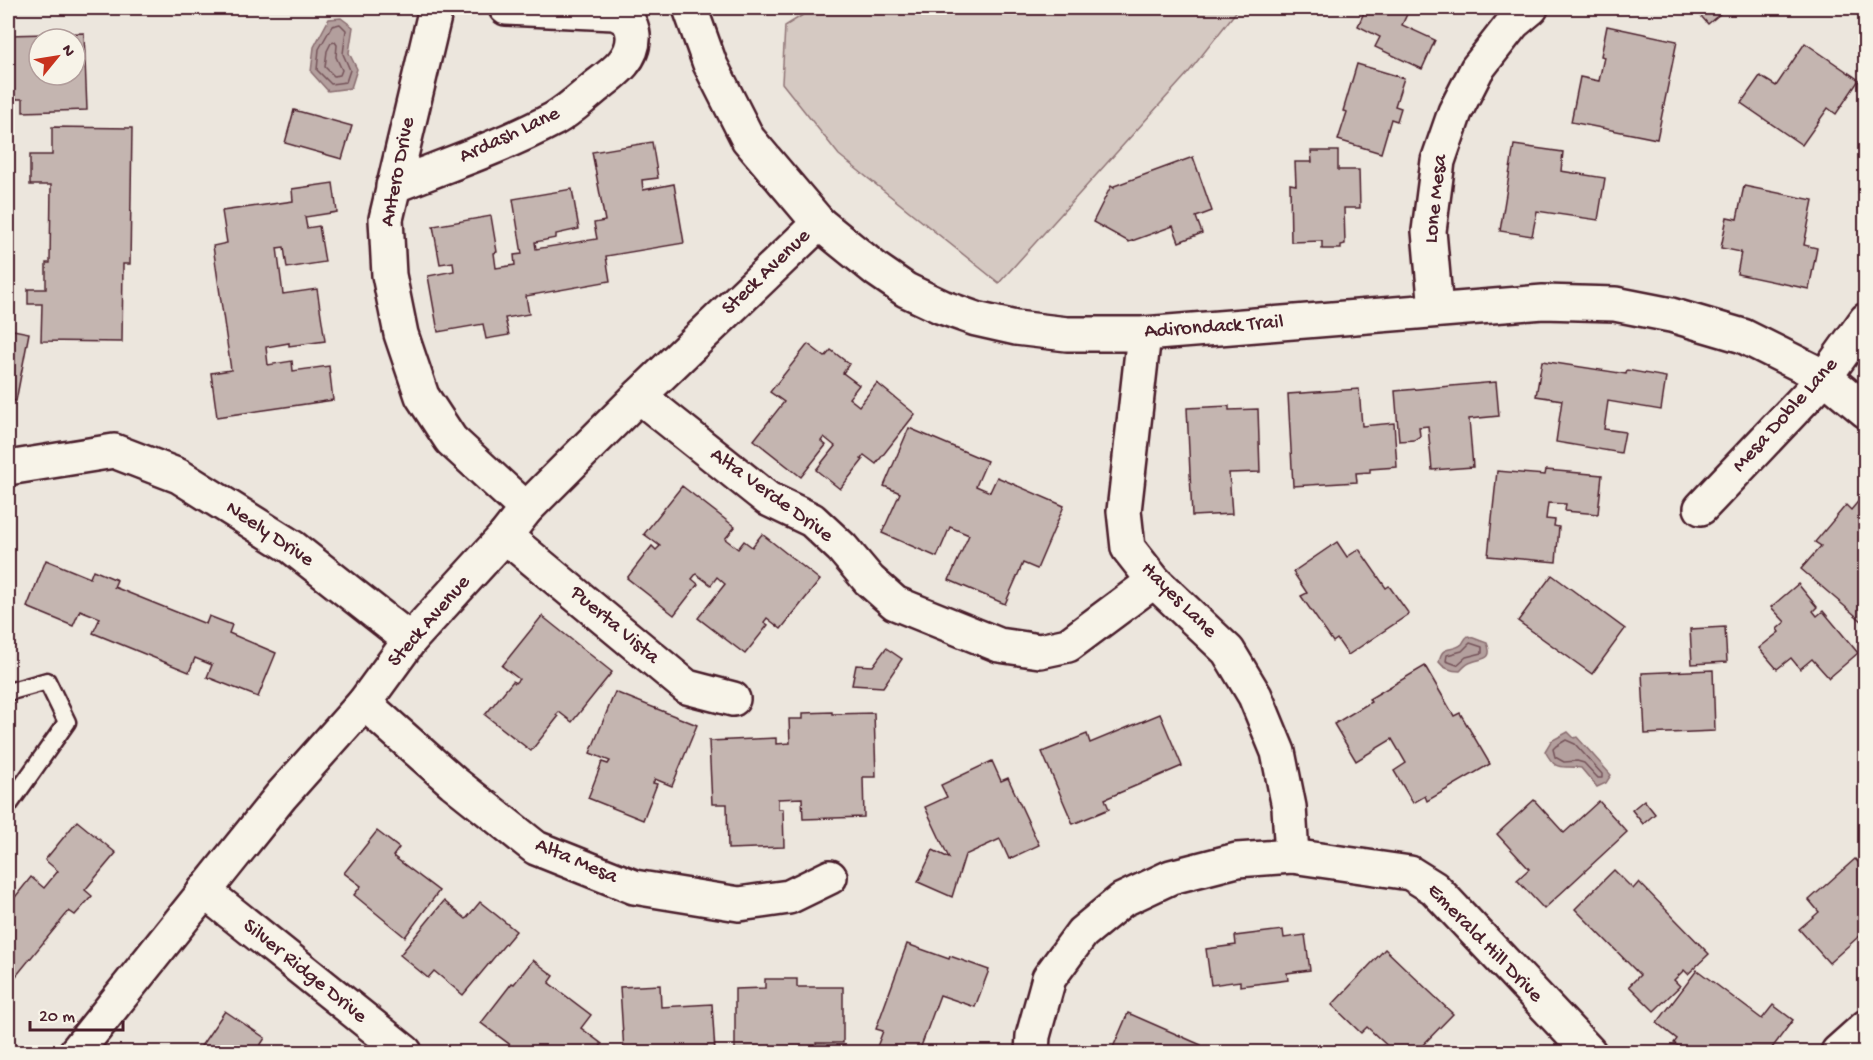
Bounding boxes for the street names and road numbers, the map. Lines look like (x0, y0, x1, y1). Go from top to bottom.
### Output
street label: Ardash Lane (456, 101, 565, 170)
street label: Antero Drive (376, 114, 422, 229)
street label: Lone Mesa (1420, 152, 1454, 245)
street label: Steck Avenue (717, 224, 817, 322)
street label: Adirondack Trail (1144, 311, 1284, 345)
street label: Mesa Doble Lane (1728, 353, 1845, 479)
street label: Alta Verde Drive (705, 443, 838, 550)
street label: Neely Drive (220, 496, 319, 574)
street label: Hayes Lane (1135, 558, 1222, 645)
street label: Steck Avenue (383, 570, 478, 673)
street label: Puerta Vista (563, 581, 665, 672)
street label: Alta Mesa (531, 833, 622, 891)
street label: Emerald Hill Drive (1421, 879, 1548, 1010)
street label: Silver Ridge Drive (237, 914, 372, 1031)

